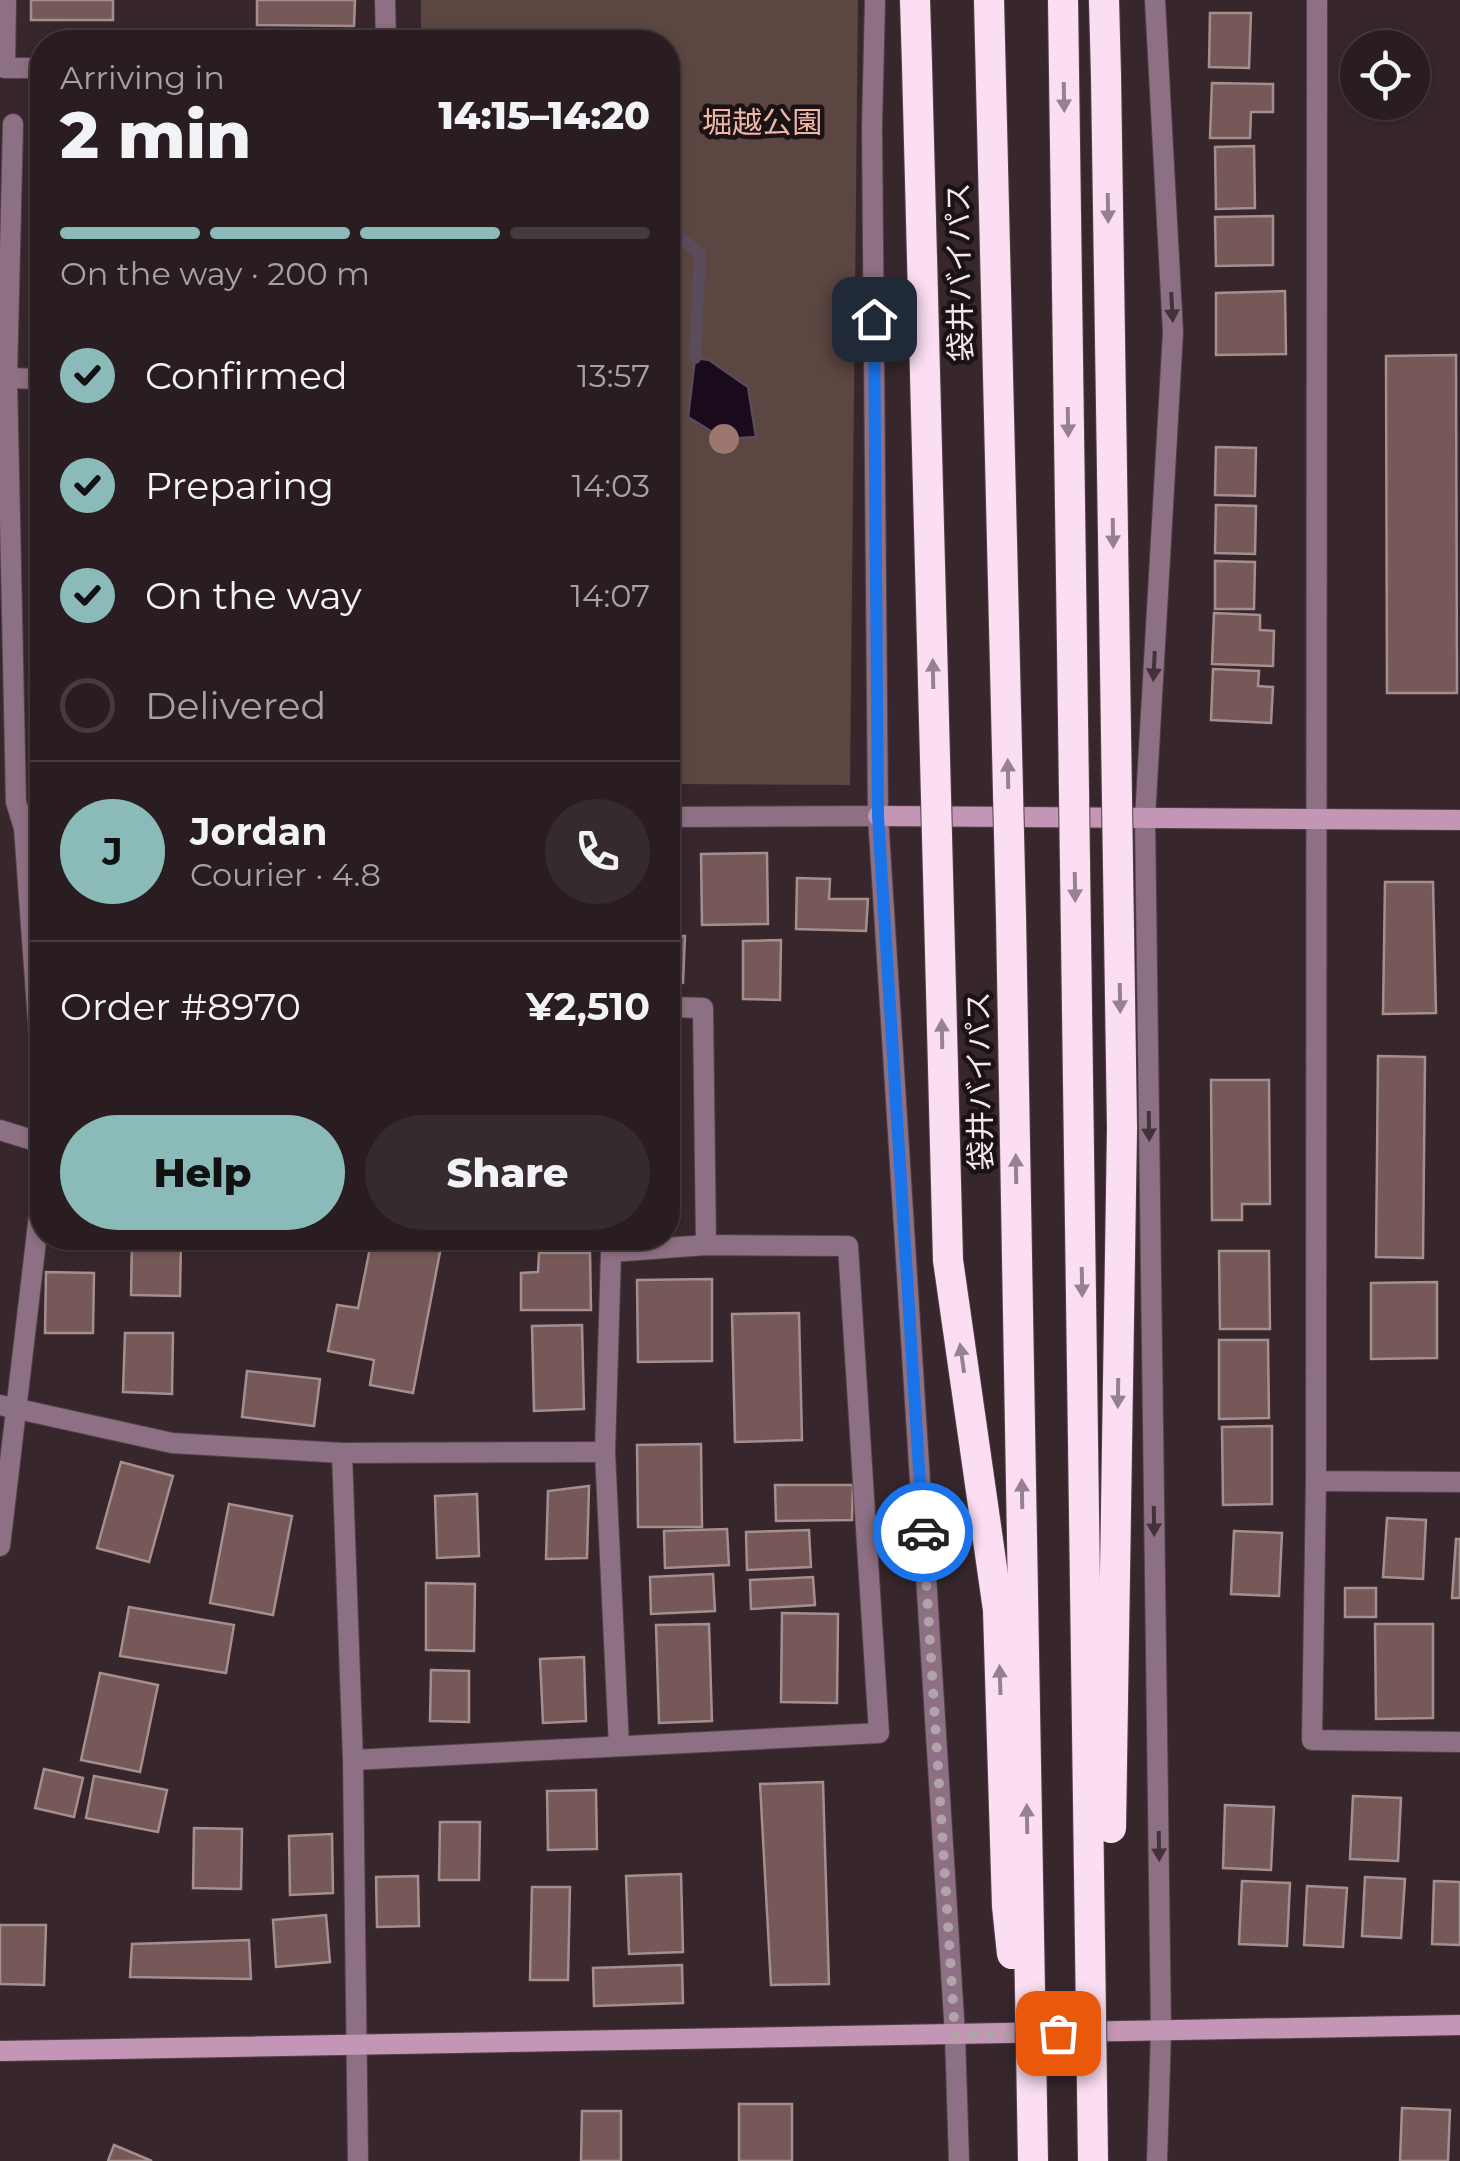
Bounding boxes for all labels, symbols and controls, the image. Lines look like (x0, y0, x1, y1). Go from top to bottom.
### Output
map controls (1340, 30, 1430, 120)
button: locate (1340, 30, 1430, 120)
text: Arriving in (60, 58, 225, 97)
one-way arrow (1056, 82, 1072, 114)
text: 14:15–14:20 (438, 92, 650, 139)
text: 2 min (60, 95, 251, 174)
park label: 堀越公園 (702, 104, 822, 141)
street label: 袋井バイパス (939, 182, 980, 362)
one-way arrow (1100, 193, 1116, 225)
text: On the way · 200 m (60, 254, 370, 293)
pin (832, 277, 917, 362)
icon: home (847, 292, 902, 347)
one-way arrow (1164, 292, 1180, 324)
icon: check (60, 348, 115, 403)
text: Confirmed (145, 352, 348, 399)
text: 13:57 (577, 356, 650, 395)
one-way arrow (1060, 407, 1076, 439)
icon: check (60, 458, 115, 513)
text: Preparing (145, 462, 334, 509)
text: 14:03 (571, 466, 650, 505)
one-way arrow (1105, 518, 1121, 550)
icon: check (60, 568, 115, 623)
text: On the way (145, 572, 362, 619)
text: 14:07 (571, 576, 650, 615)
one-way arrow (1146, 651, 1162, 683)
one-way arrow (925, 658, 941, 690)
text: Delivered (145, 682, 326, 729)
one-way arrow (999, 757, 1015, 789)
button: phone (545, 799, 650, 904)
text: Jordan (190, 808, 328, 855)
text: J (102, 828, 123, 875)
text: Courier · 4.8 (190, 855, 381, 894)
one-way arrow (1067, 872, 1083, 904)
text: Order #8970 (60, 983, 301, 1030)
text: ¥2,510 (526, 983, 650, 1030)
one-way arrow (1112, 983, 1128, 1015)
street label: 袋井バイパス (959, 991, 1000, 1171)
one-way arrow (934, 1018, 950, 1050)
one-way arrow (1141, 1110, 1157, 1142)
button: Help (60, 1115, 345, 1230)
button: Share (365, 1115, 650, 1230)
one-way arrow (1008, 1152, 1024, 1184)
one-way arrow (1074, 1267, 1090, 1299)
one-way arrow (953, 1342, 969, 1373)
one-way arrow (1110, 1378, 1126, 1410)
one-way arrow (1013, 1477, 1029, 1509)
courier (873, 1482, 973, 1582)
icon: car (896, 1505, 951, 1560)
one-way arrow (1147, 1505, 1163, 1537)
one-way arrow (992, 1664, 1008, 1696)
one-way arrow (1019, 1802, 1035, 1834)
one-way arrow (1151, 1830, 1167, 1862)
pin (1016, 1991, 1101, 2076)
icon: bag (1031, 2006, 1086, 2061)

